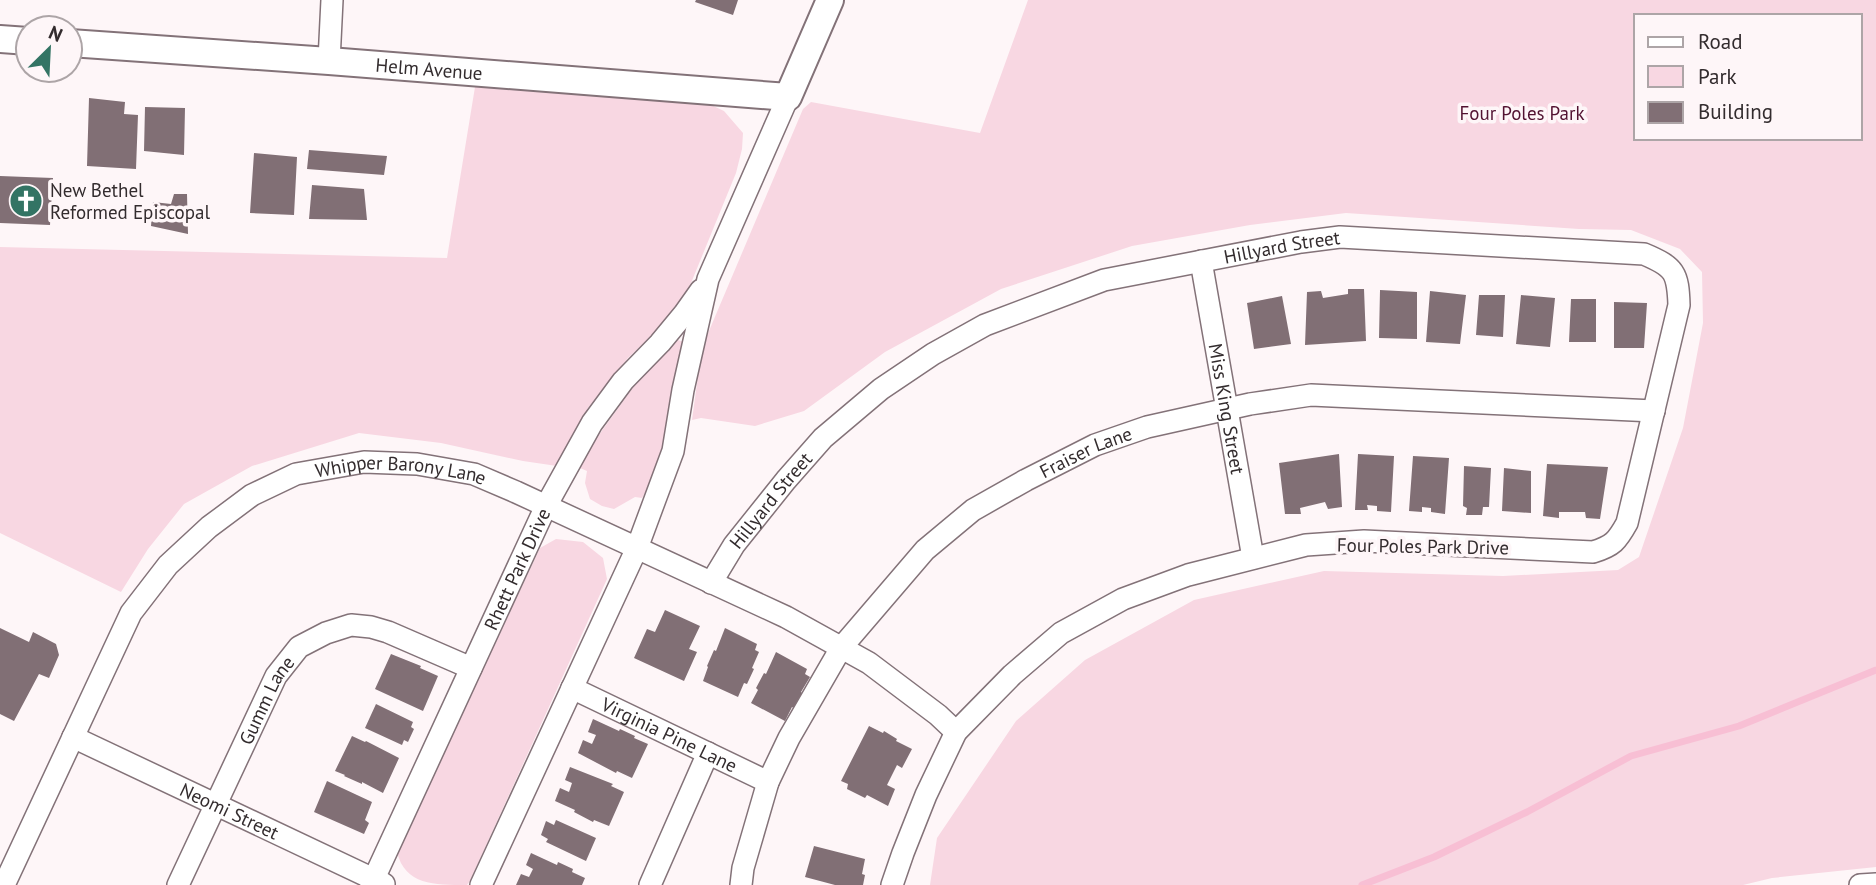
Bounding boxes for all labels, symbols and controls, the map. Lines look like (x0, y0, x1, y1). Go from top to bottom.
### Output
north arrow (14, 14, 84, 84)
legend (1634, 14, 1862, 140)
text: N (45, 20, 66, 47)
text: Road (1698, 28, 1742, 55)
street label: Helm Avenue (375, 53, 483, 85)
text: Park (1698, 63, 1737, 90)
text: Building (1698, 98, 1773, 125)
park label: Four Poles Park (1459, 101, 1585, 125)
place label: New Bethel Reformed Episcopal (50, 178, 210, 224)
church icon: New Bethel Reformed Episcopal (7, 182, 45, 220)
street label: Hillyard Street (1222, 225, 1342, 269)
street label: Miss King Street (1204, 342, 1250, 476)
street label: Fraiser Lane (1035, 421, 1135, 483)
street label: Hillyard Street (724, 447, 817, 553)
street label: Whipper Barony Lane (313, 450, 490, 490)
street label: Rhett Park Drive (478, 504, 555, 634)
street label: Four Poles Park Drive (1337, 532, 1509, 560)
street label: Gumm Lane (234, 651, 299, 748)
street label: Virginia Pine Lane (597, 692, 741, 777)
street label: Neomi Street (176, 777, 283, 845)

